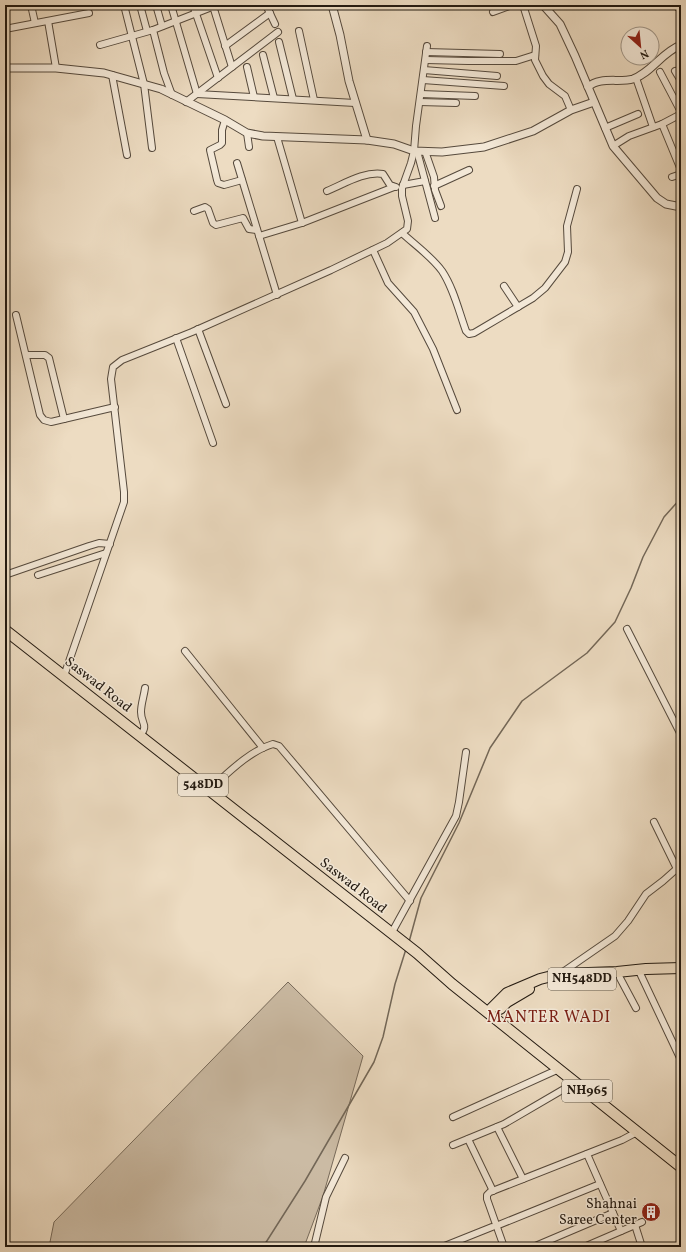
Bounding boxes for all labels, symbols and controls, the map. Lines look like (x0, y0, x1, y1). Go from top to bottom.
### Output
north arrow (620, 26, 660, 66)
text: N (637, 45, 651, 62)
street label: Saswad Road (60, 653, 136, 717)
road number: 548DD (178, 774, 228, 796)
street label: Saswad Road (315, 854, 391, 918)
road number: NH548DD (548, 968, 616, 990)
district label: MANTER WADI (487, 1007, 611, 1029)
road number: NH965 (562, 1080, 612, 1102)
place label: Shahnai Saree Center (559, 1195, 637, 1230)
building icon: Shahnai Saree Center (640, 1201, 662, 1223)

